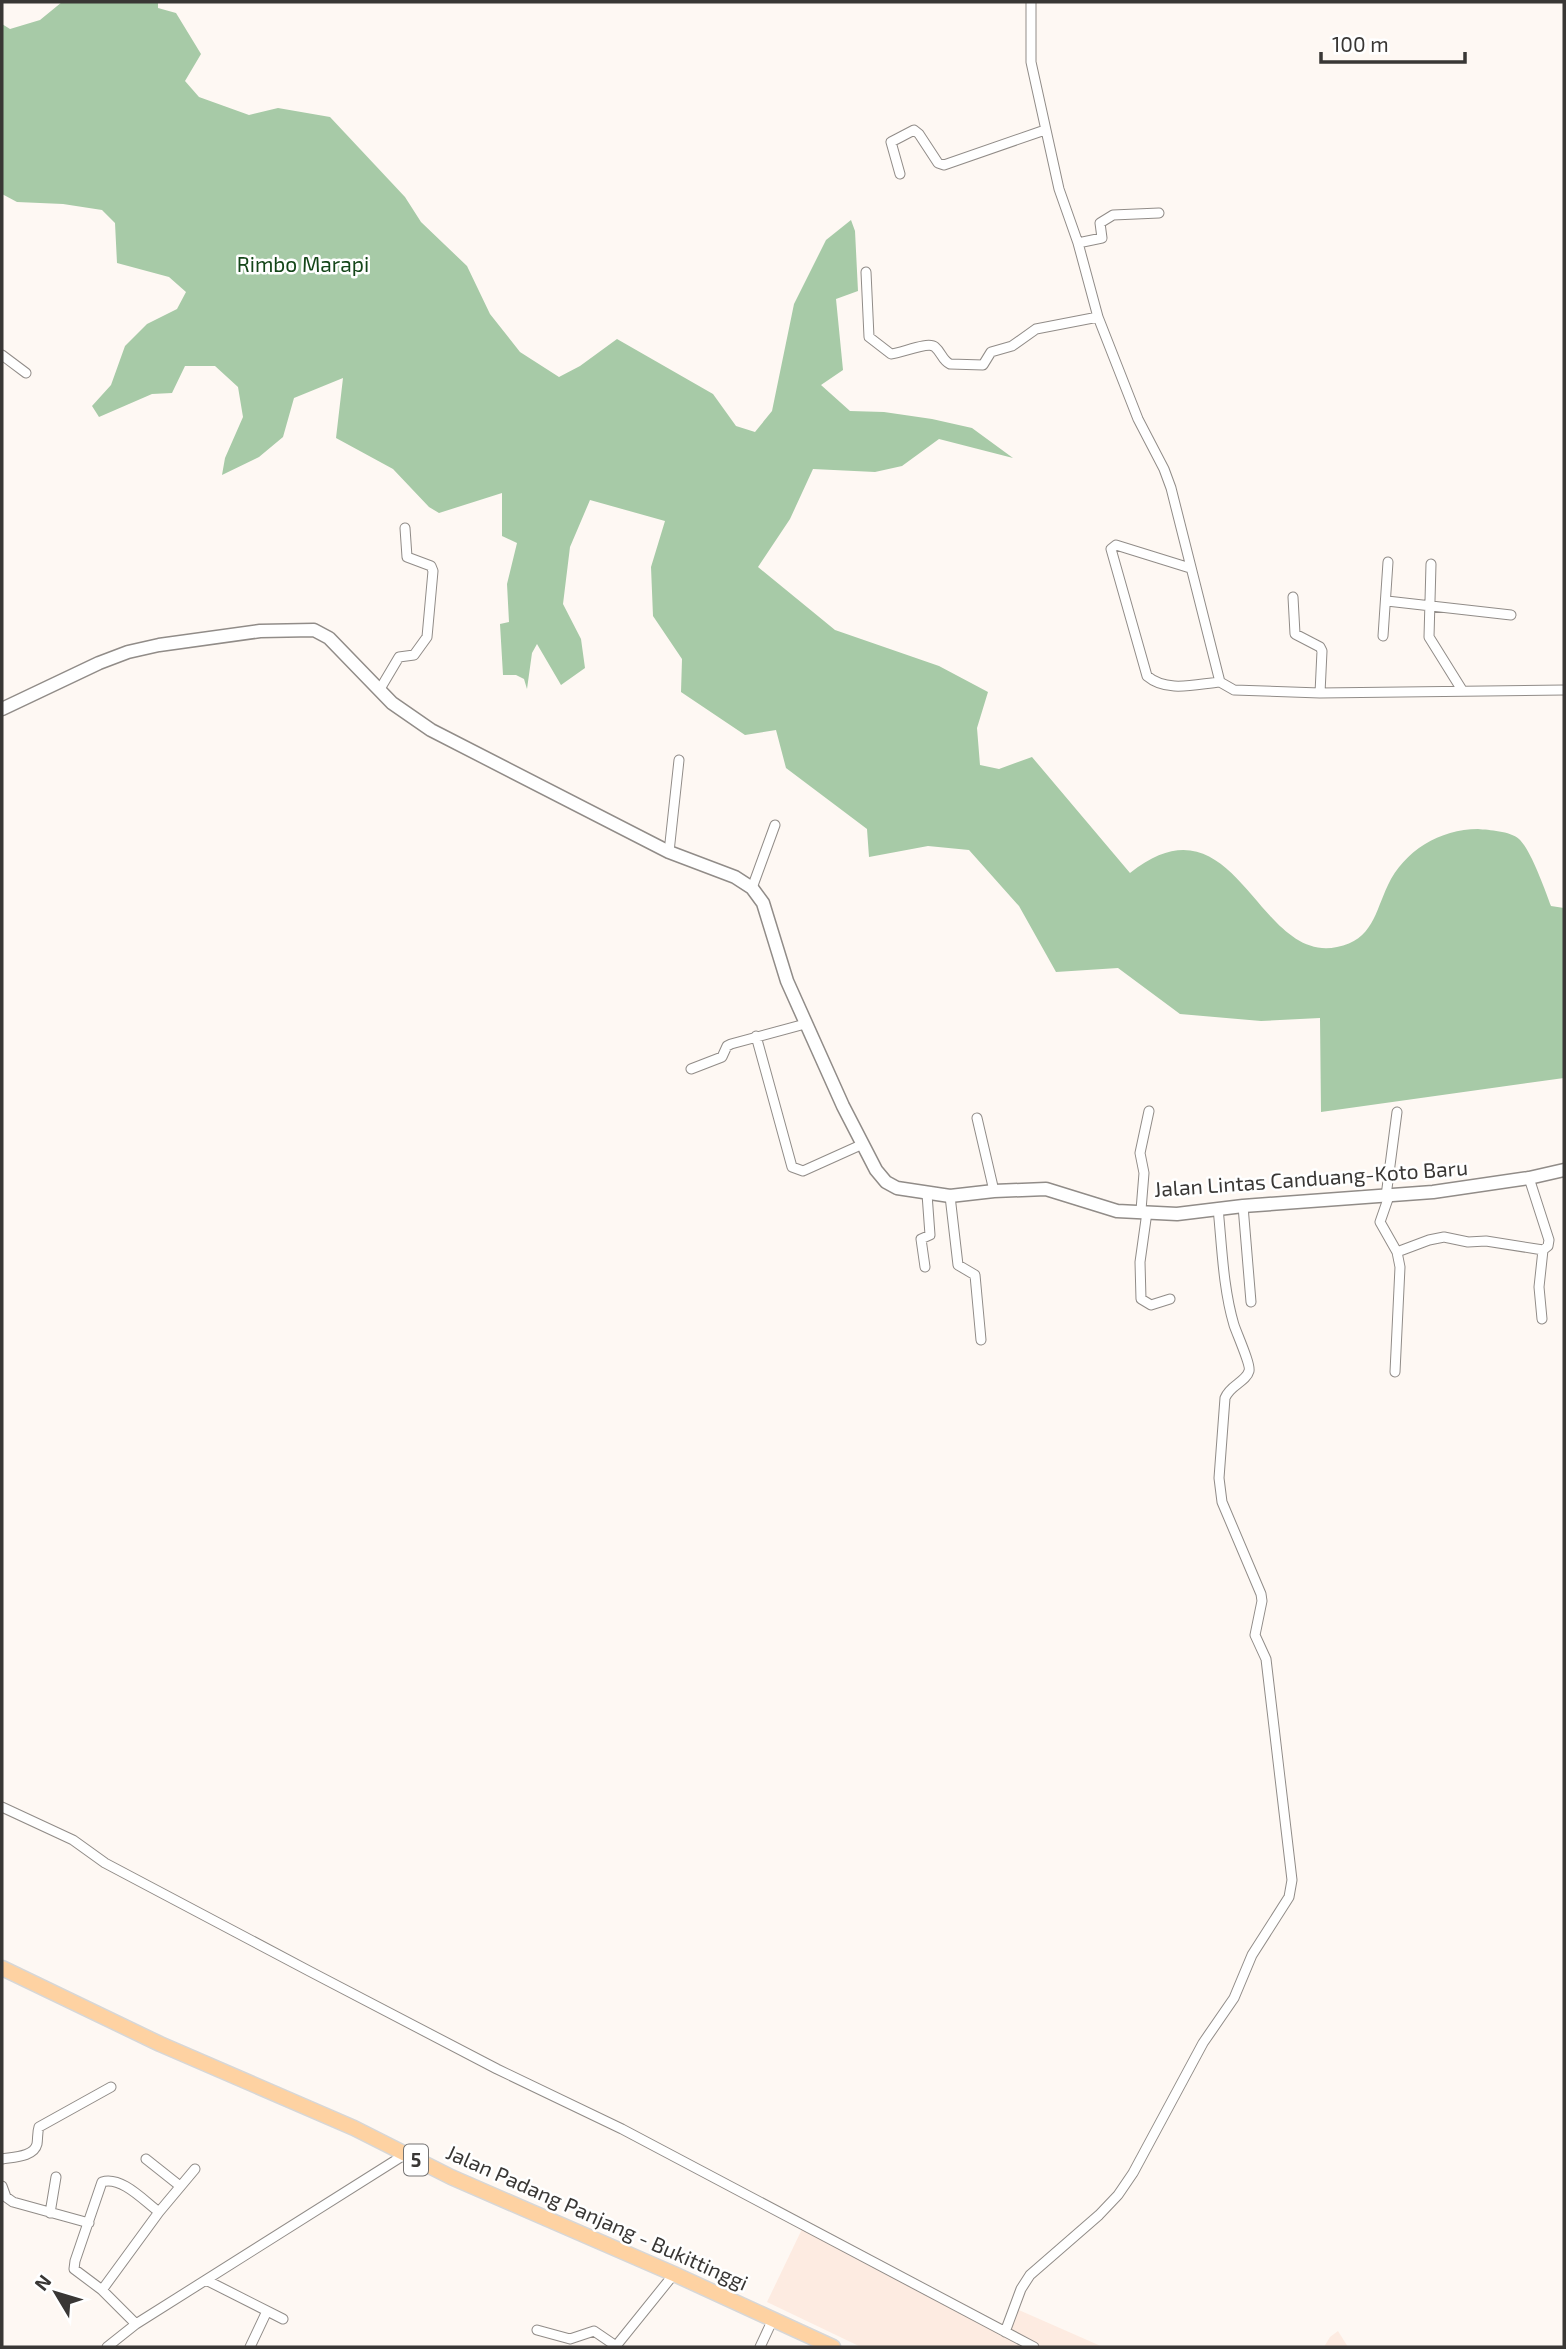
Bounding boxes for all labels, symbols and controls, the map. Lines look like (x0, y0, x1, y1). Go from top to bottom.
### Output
scale bar (1321, 21, 1464, 65)
text: 100 m (1332, 31, 1389, 56)
park label: Rimbo Marapi (237, 251, 369, 276)
street label: Jalan Lintas Canduang-Koto Baru (1153, 1154, 1469, 1201)
street label: Jalan Padang Panjang - Bukittinggi (442, 2139, 752, 2296)
road number: 5 (404, 2144, 428, 2176)
north arrow (21, 2258, 91, 2328)
text: N (29, 2270, 55, 2295)

